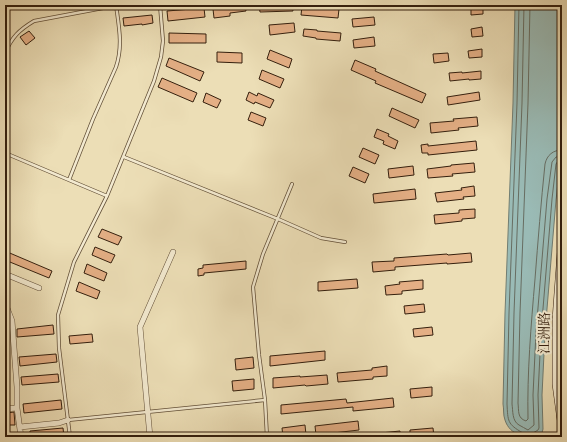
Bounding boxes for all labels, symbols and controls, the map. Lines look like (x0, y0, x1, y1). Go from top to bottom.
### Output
street label: 江洲路 (535, 312, 553, 354)

